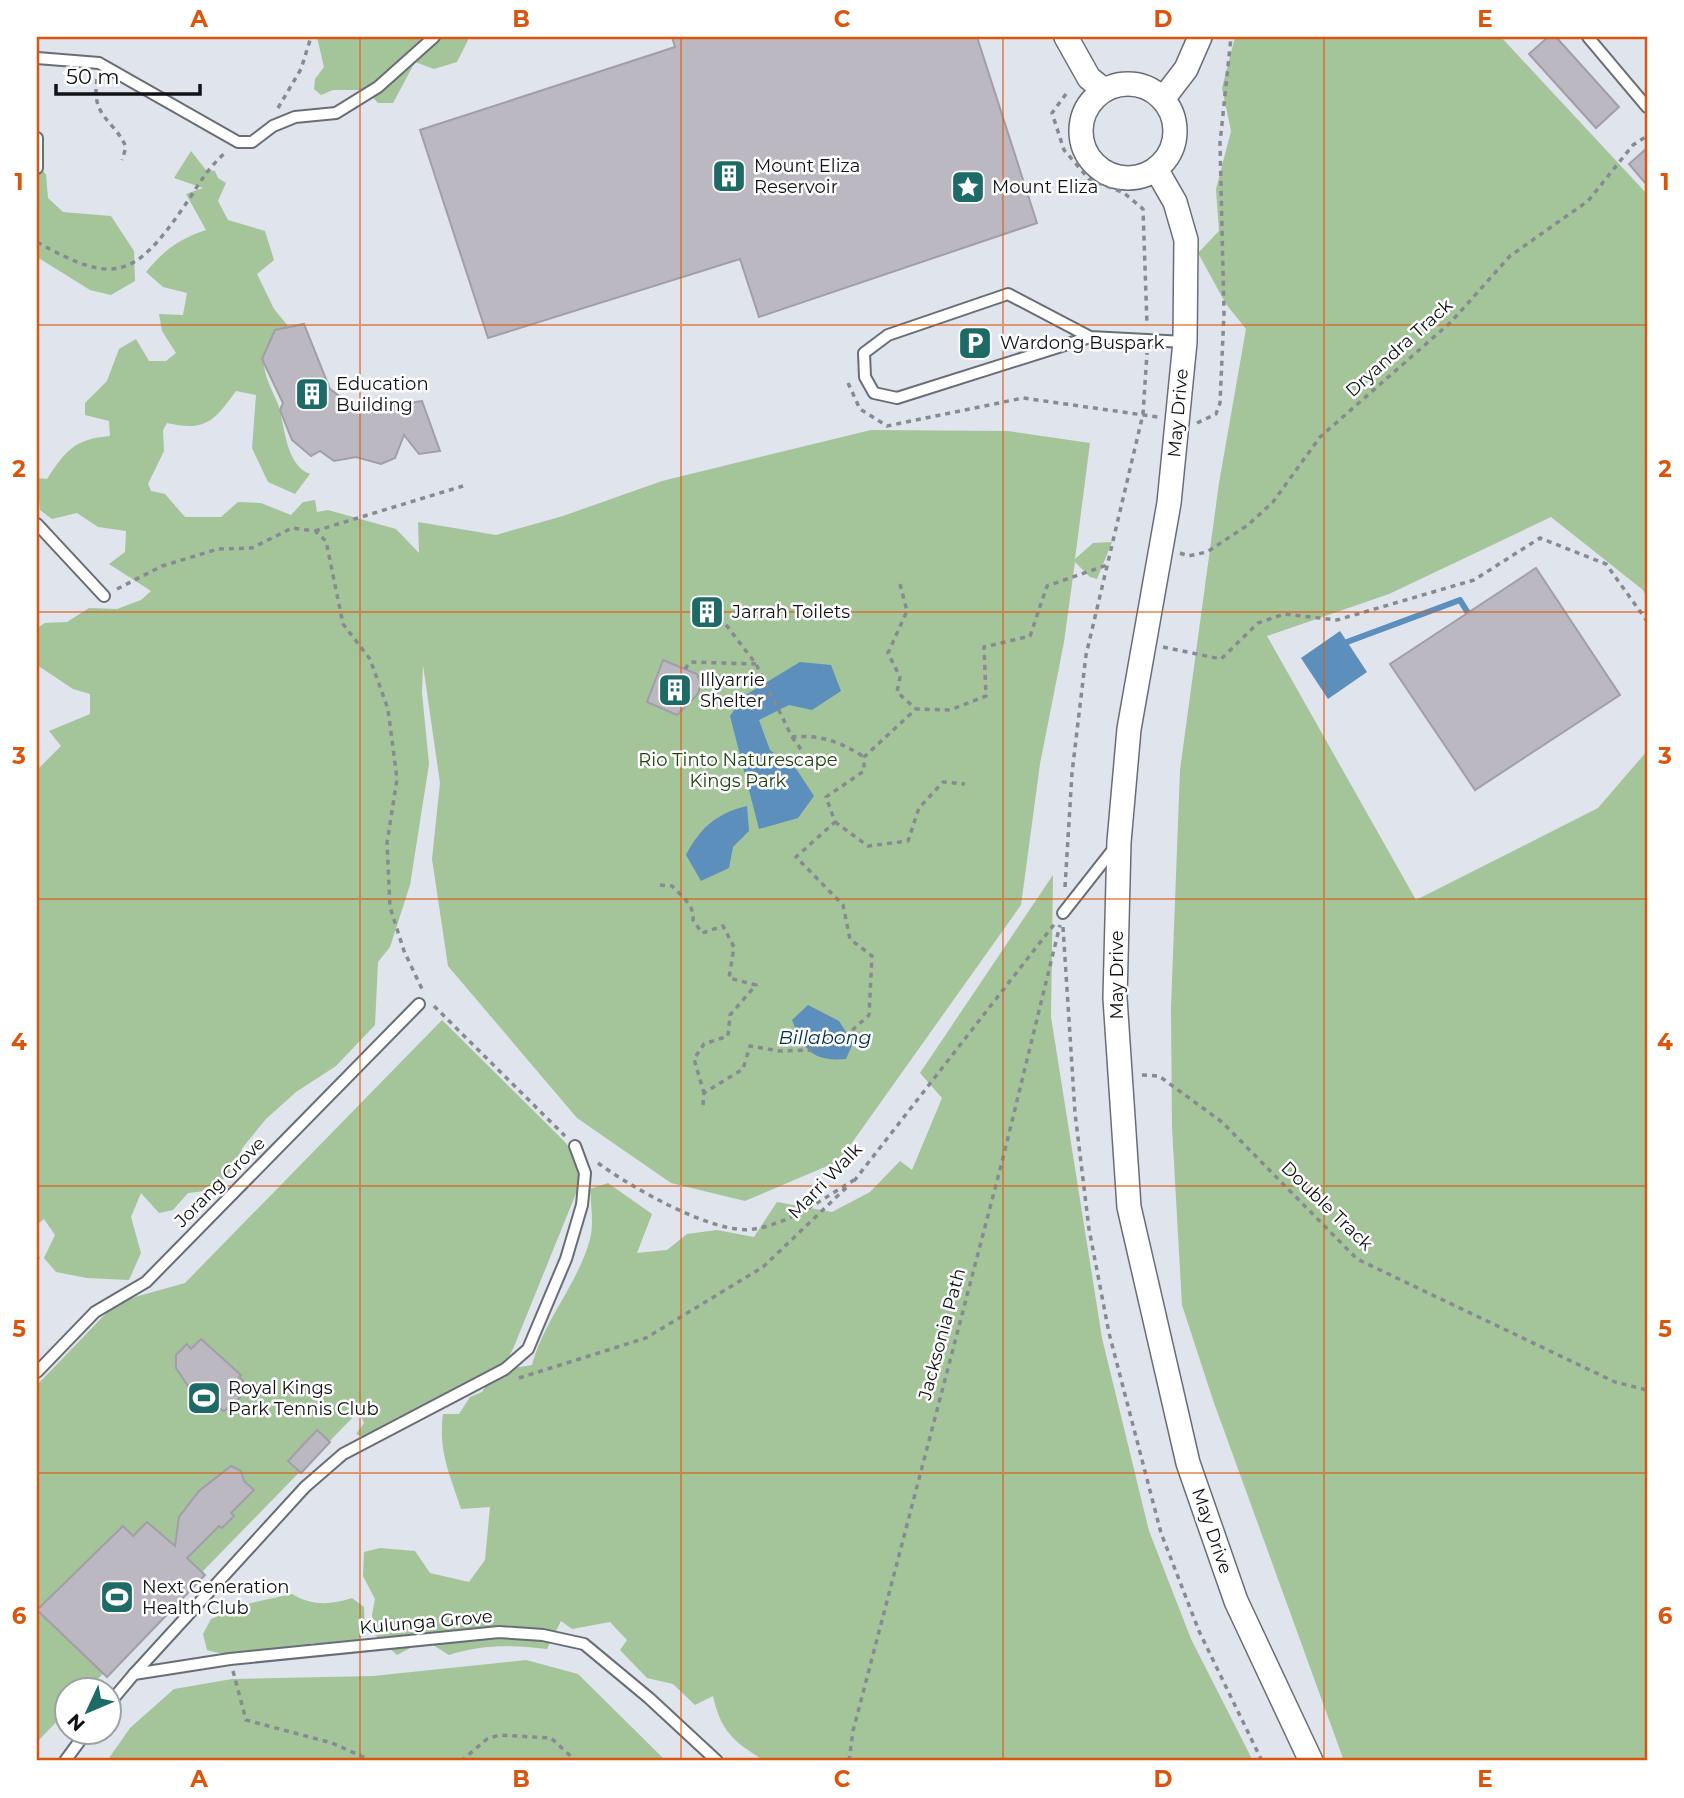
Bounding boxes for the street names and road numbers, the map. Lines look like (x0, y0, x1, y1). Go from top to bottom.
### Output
street label: Dryandra Track (1341, 294, 1457, 402)
street label: May Drive (1163, 368, 1193, 458)
street label: May Drive (1106, 930, 1128, 1020)
street label: Jorang Grove (169, 1132, 270, 1233)
street label: Marri Walk (783, 1138, 867, 1223)
street label: Double Track (1277, 1157, 1378, 1255)
street label: Jacksonia Path (914, 1266, 970, 1403)
street label: May Drive (1187, 1485, 1237, 1577)
street label: Kulunga Grove (358, 1605, 494, 1639)

